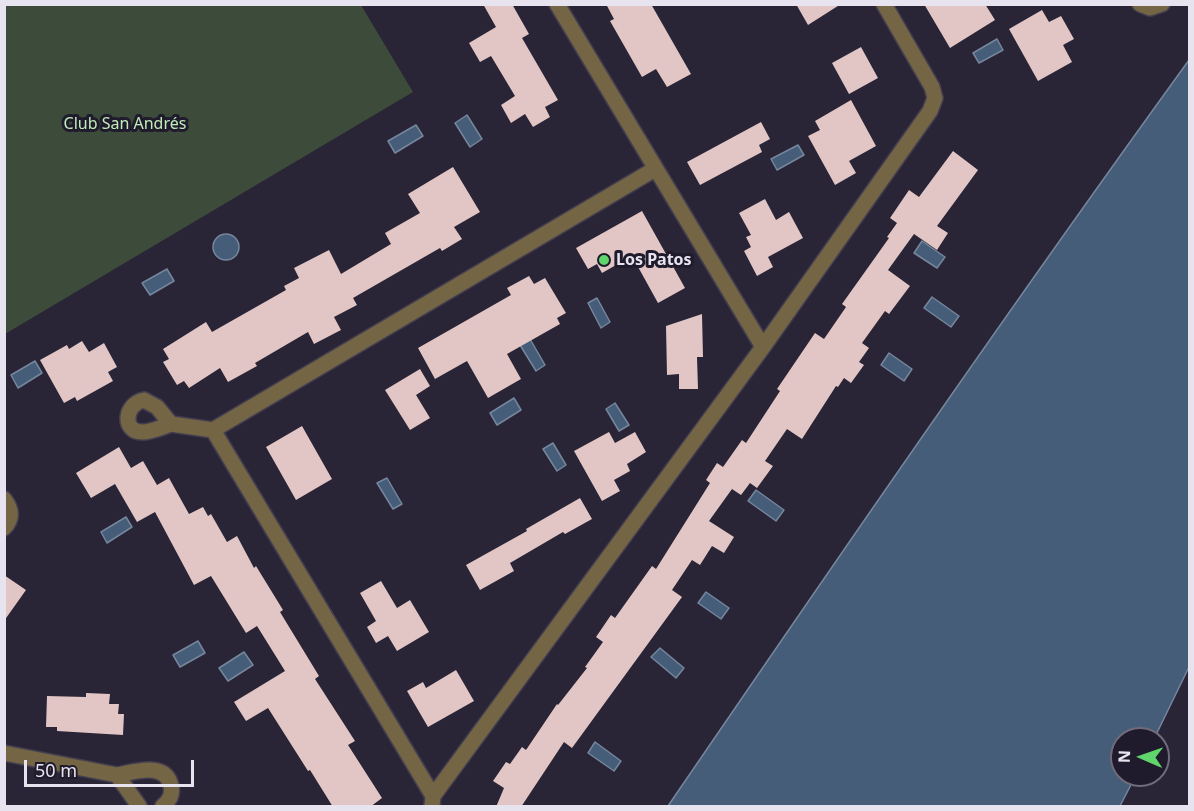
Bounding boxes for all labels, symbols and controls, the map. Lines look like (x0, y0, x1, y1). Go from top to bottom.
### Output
park label: Club San Andrés (64, 114, 186, 134)
place label: Los Patos (616, 250, 692, 270)
marker: Los Patos (597, 253, 611, 267)
north arrow (1110, 727, 1170, 787)
scale bar (27, 748, 196, 786)
text: N (1113, 750, 1135, 763)
text: 50 m (35, 758, 77, 782)

